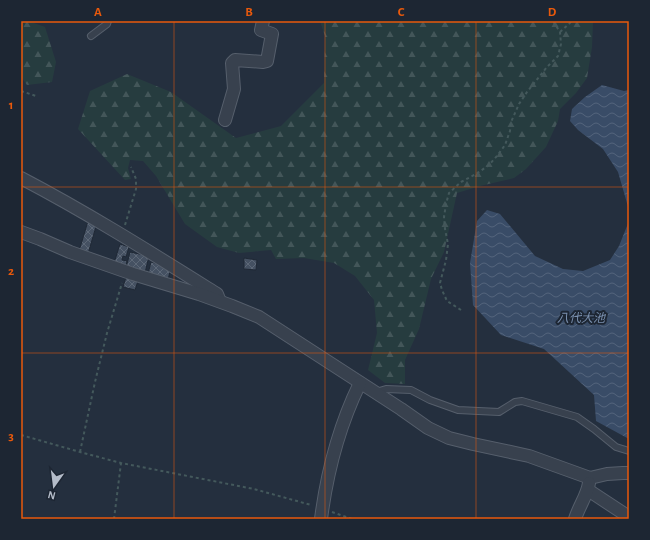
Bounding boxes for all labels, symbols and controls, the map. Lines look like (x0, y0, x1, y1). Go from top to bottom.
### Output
text: A (94, 6, 102, 19)
text: B (245, 6, 253, 19)
text: C (398, 6, 405, 19)
text: D (548, 6, 557, 19)
text: 1 (9, 99, 13, 112)
text: 2 (8, 265, 14, 278)
water label: 八代大池 (557, 311, 606, 324)
text: 3 (8, 430, 14, 443)
north arrow (34, 466, 74, 506)
text: N (47, 489, 57, 501)

